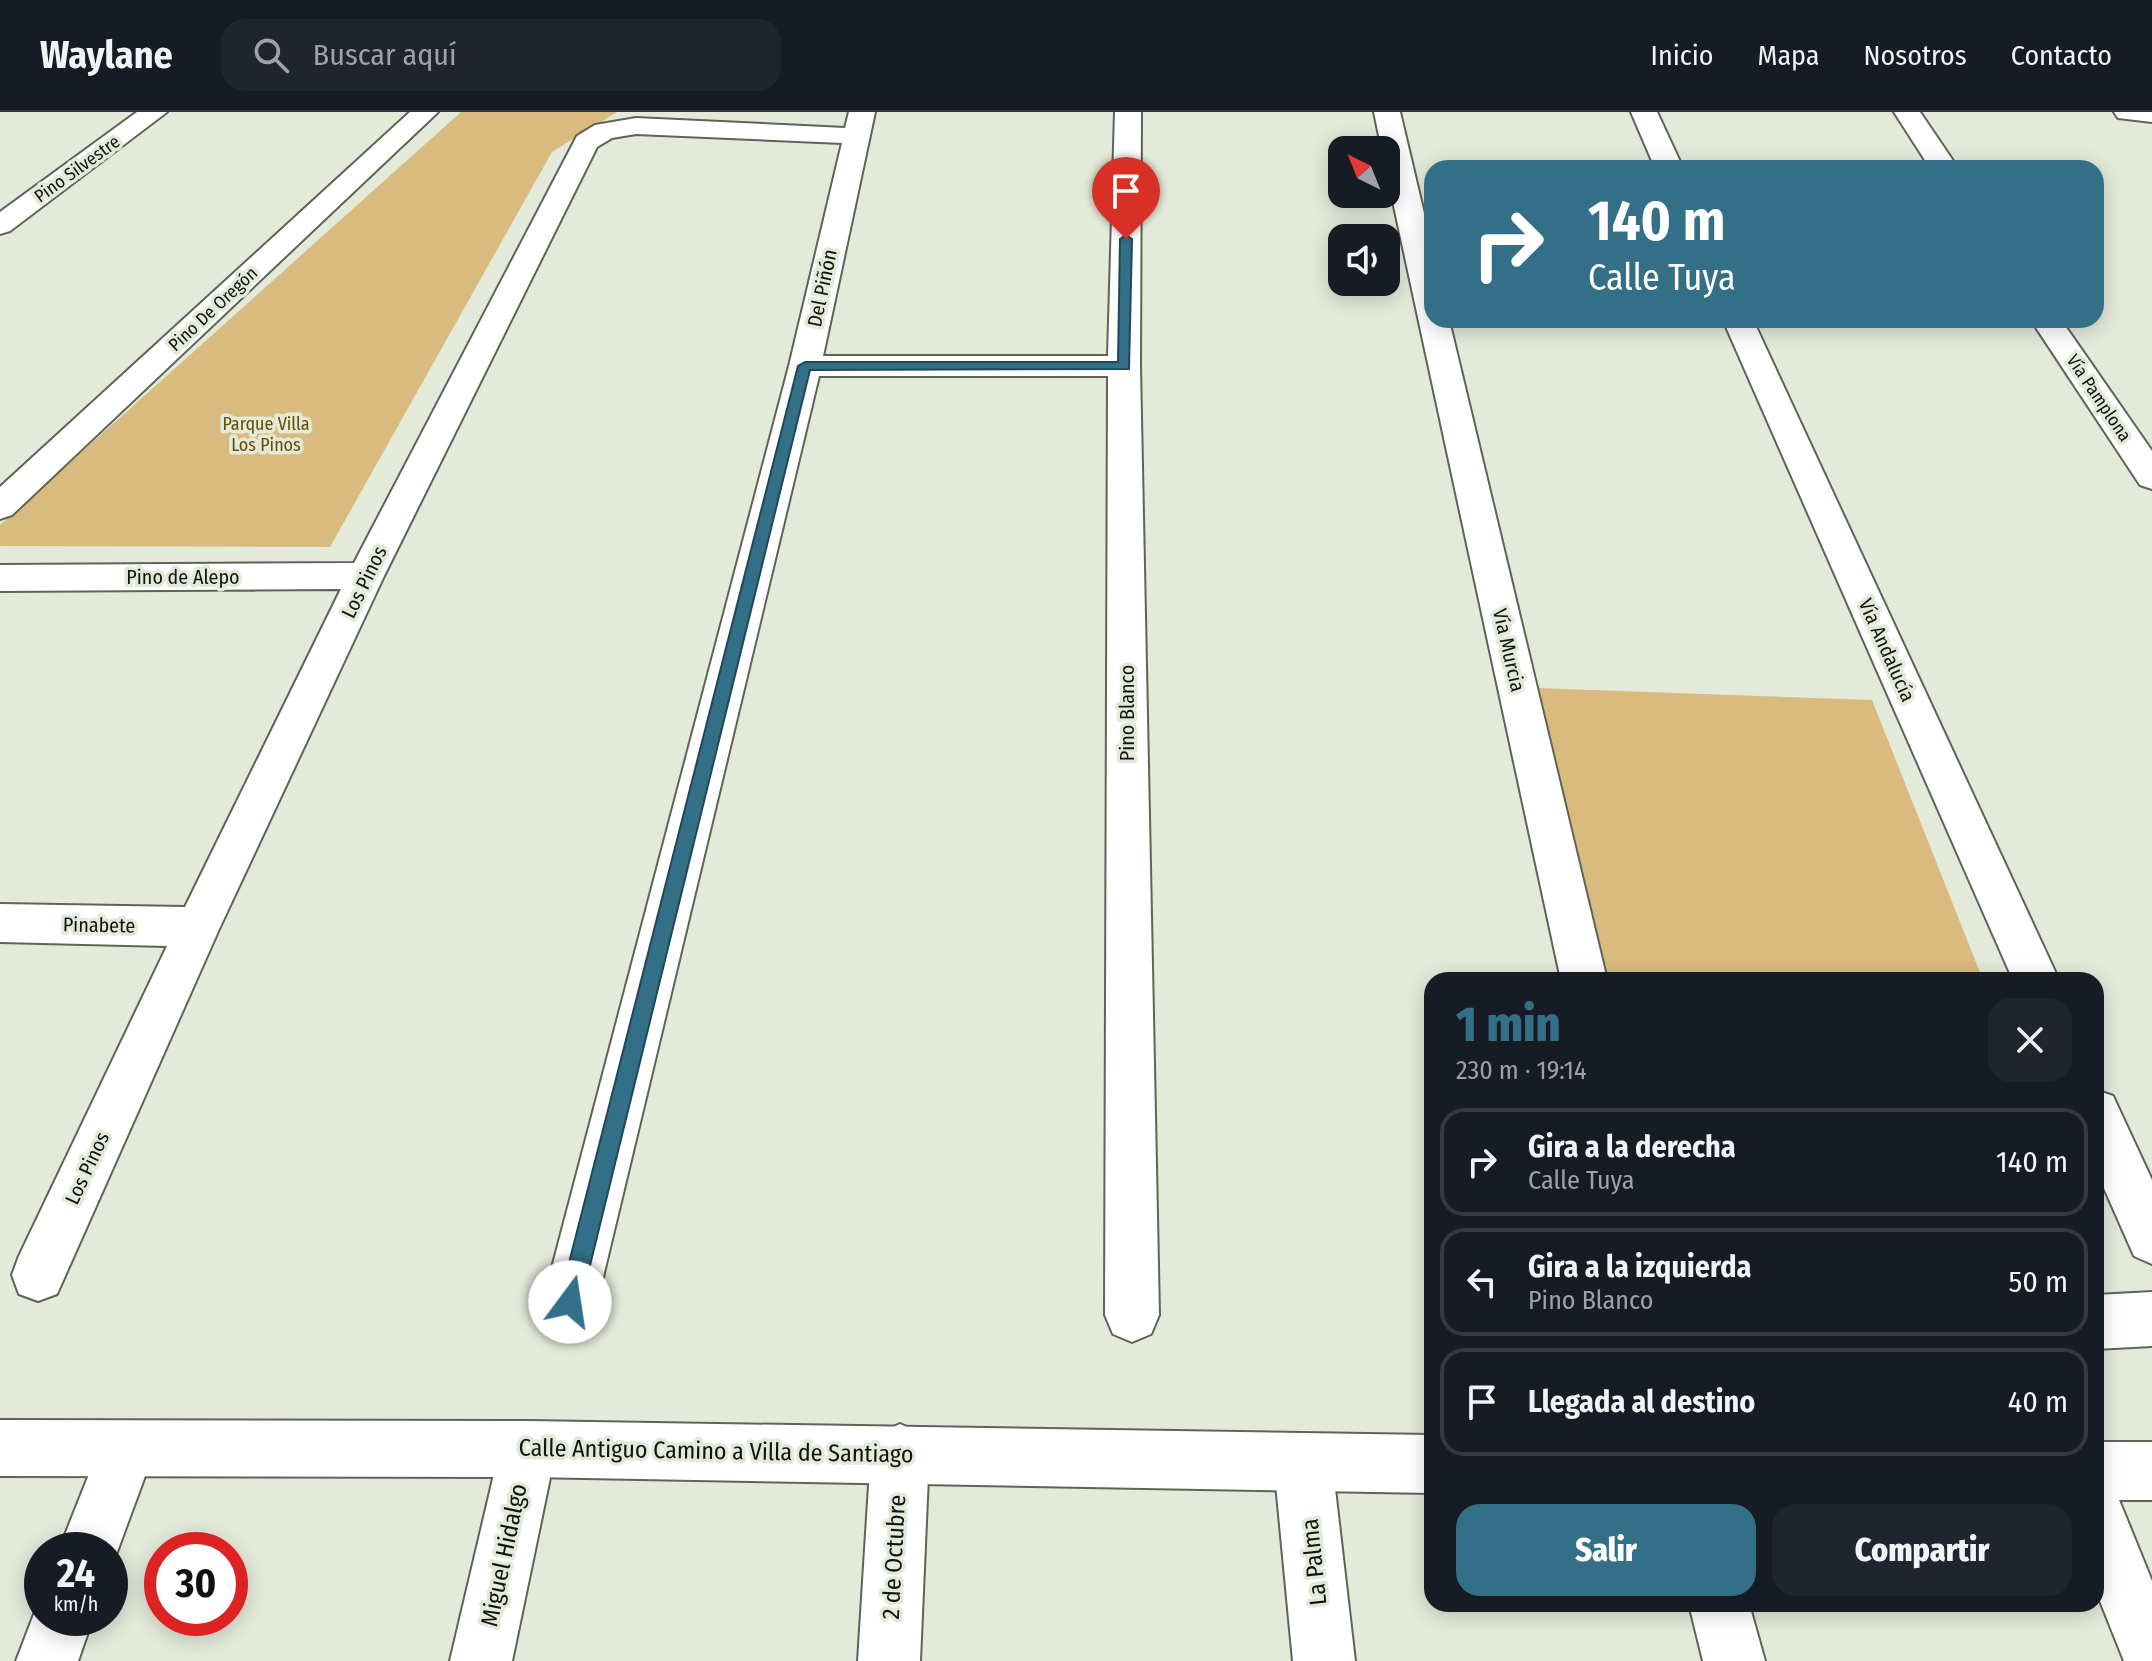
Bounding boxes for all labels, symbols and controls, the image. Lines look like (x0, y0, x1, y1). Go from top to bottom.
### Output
search box (221, 19, 781, 91)
text: Waylane (40, 32, 173, 78)
icon: search (249, 33, 293, 77)
text: Buscar aquí (313, 37, 457, 73)
text: Inicio (1651, 39, 1713, 72)
text: Mapa (1757, 39, 1819, 72)
text: Nosotros (1863, 39, 1967, 72)
text: Contacto (2011, 39, 2112, 72)
street label: Pino Silvestre (30, 131, 124, 207)
north arrow (1328, 136, 1400, 208)
map controls (1328, 136, 1400, 296)
pin (1092, 157, 1160, 239)
icon: arrive (1104, 169, 1148, 213)
text: 140 m (1588, 188, 1725, 255)
icon: right (1456, 192, 1560, 296)
button: sound (1328, 224, 1400, 296)
street label: Del Piñón (802, 247, 842, 329)
text: Calle Tuya (1588, 256, 1736, 300)
street label: Pino De Oregón (164, 262, 262, 356)
street label: Vía Pamplona (2062, 350, 2136, 446)
park label: Parque Villa Los Pinos (222, 413, 310, 456)
street label: Los Pinos (336, 542, 392, 622)
street label: Pino de Alepo (126, 565, 240, 589)
street label: Vía Andalucía (1854, 595, 1920, 705)
street label: Vía Murcia (1488, 606, 1530, 694)
street label: Pino Blanco (1115, 665, 1139, 761)
street label: Pinabete (63, 912, 135, 938)
text: 1 min (1456, 996, 1560, 1054)
button: close (1988, 998, 2072, 1082)
text: 230 m · 19:14 (1456, 1055, 1586, 1086)
street label: Los Pinos (60, 1128, 114, 1208)
text: Gira a la derecha (1528, 1129, 1736, 1165)
icon: right (1460, 1140, 1504, 1184)
text: 140 m (1996, 1144, 2068, 1180)
text: Calle Tuya (1528, 1165, 1635, 1196)
text: Gira a la izquierda (1528, 1249, 1751, 1285)
position arrow (528, 1260, 612, 1344)
icon: left (1460, 1260, 1504, 1304)
text: 50 m (2008, 1264, 2068, 1300)
text: Pino Blanco (1528, 1285, 1653, 1316)
icon: arrive (1460, 1380, 1504, 1424)
text: Llegada al destino (1528, 1384, 1755, 1420)
text: 40 m (2008, 1384, 2068, 1420)
street label: Calle Antiguo Camino a Villa de Santiago (518, 1434, 914, 1468)
street label: Miguel Hidalgo (475, 1481, 533, 1629)
street label: 2 de Octubre (877, 1494, 911, 1620)
button: Salir (1456, 1504, 1756, 1596)
button: Compartir (1772, 1504, 2072, 1596)
street label: La Palma (1296, 1517, 1332, 1607)
speed limit sign: 30 (144, 1532, 248, 1636)
text: 24 (57, 1550, 95, 1598)
text: km/h (54, 1592, 98, 1616)

